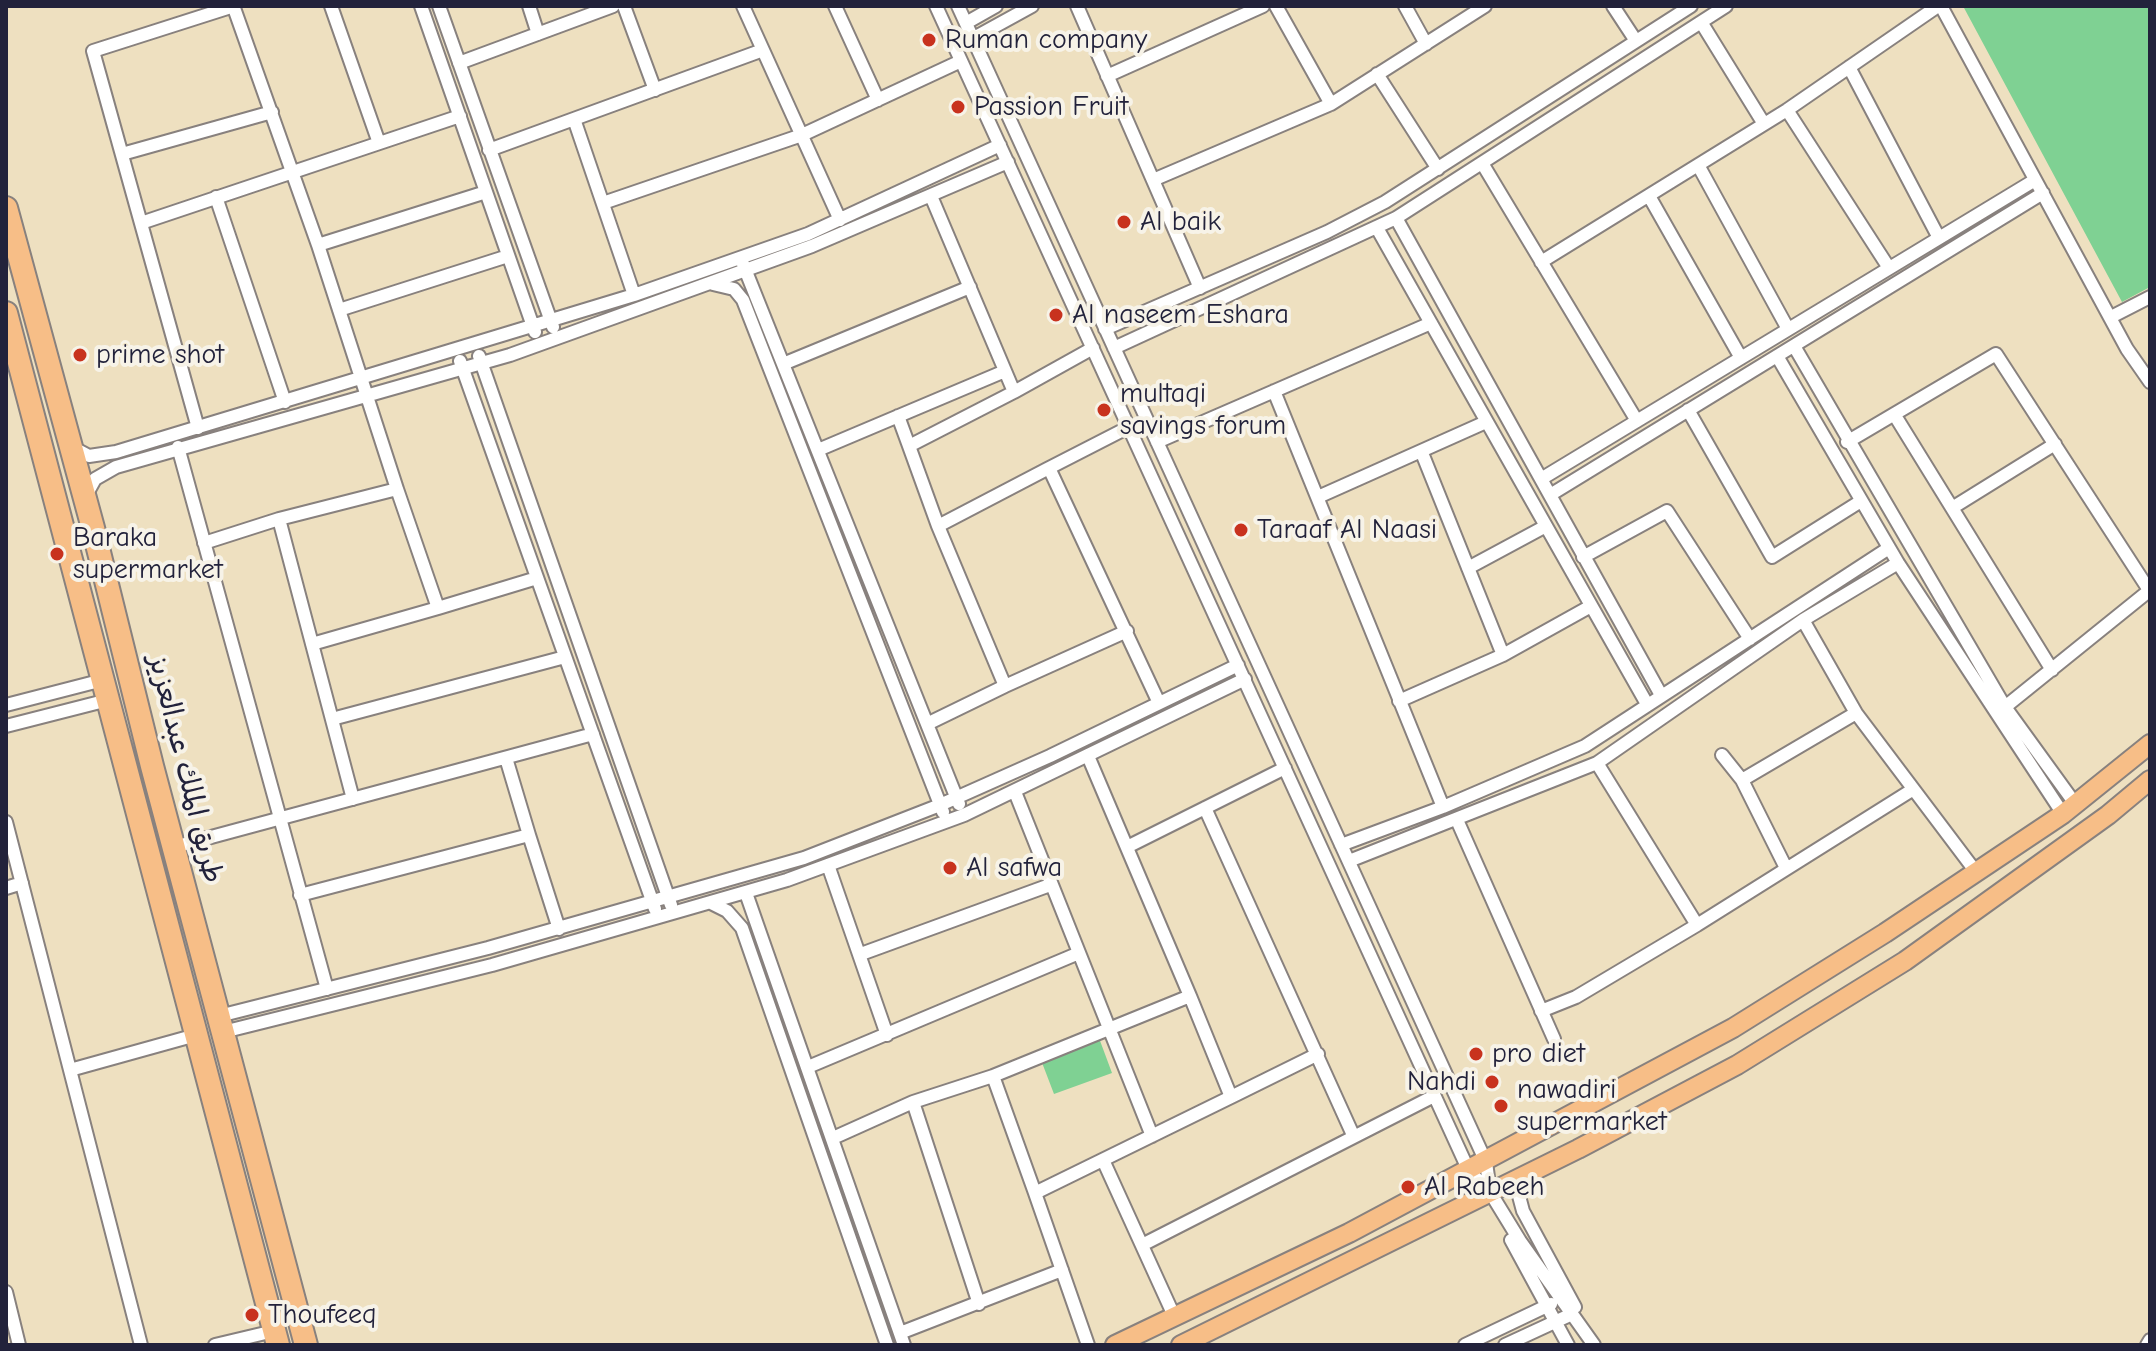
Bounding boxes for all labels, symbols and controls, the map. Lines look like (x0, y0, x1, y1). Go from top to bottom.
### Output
place label: Ruman company (945, 23, 1147, 57)
marker: Ruman company (920, 31, 938, 49)
place label: Passion Fruit (974, 90, 1128, 124)
marker: Passion Fruit (949, 98, 967, 116)
place label: Al baik (1140, 205, 1221, 239)
marker: Al baik (1115, 213, 1133, 231)
place label: Al naseem Eshara (1072, 298, 1289, 332)
marker: Al naseem Eshara (1047, 306, 1065, 324)
place label: prime shot (96, 338, 224, 372)
marker: prime shot (71, 346, 89, 364)
place label: multaqi savings forum (1120, 377, 1286, 443)
marker: multaqi savings forum (1095, 401, 1113, 419)
place label: Taraaf Al Naasi (1257, 513, 1437, 547)
place label: Baraka supermarket (73, 521, 223, 587)
marker: Taraaf Al Naasi (1232, 521, 1250, 539)
marker: Baraka supermarket (48, 545, 66, 563)
street label: طريق الملك عبدالعزيز (140, 651, 230, 887)
place label: Al safwa (966, 851, 1062, 885)
marker: Al safwa (941, 859, 959, 877)
place label: pro diet (1492, 1037, 1585, 1071)
marker: pro diet (1467, 1045, 1485, 1063)
place label: Nahdi (1407, 1065, 1476, 1099)
marker: Nahdi (1483, 1073, 1501, 1091)
place label: nawadiri supermarket (1517, 1073, 1667, 1139)
marker: nawadiri supermarket (1492, 1097, 1510, 1115)
place label: Al Rabeeh (1424, 1170, 1545, 1204)
marker: Al Rabeeh (1399, 1178, 1417, 1196)
place label: Thoufeeq (268, 1298, 377, 1332)
marker: Thoufeeq (243, 1306, 261, 1324)

